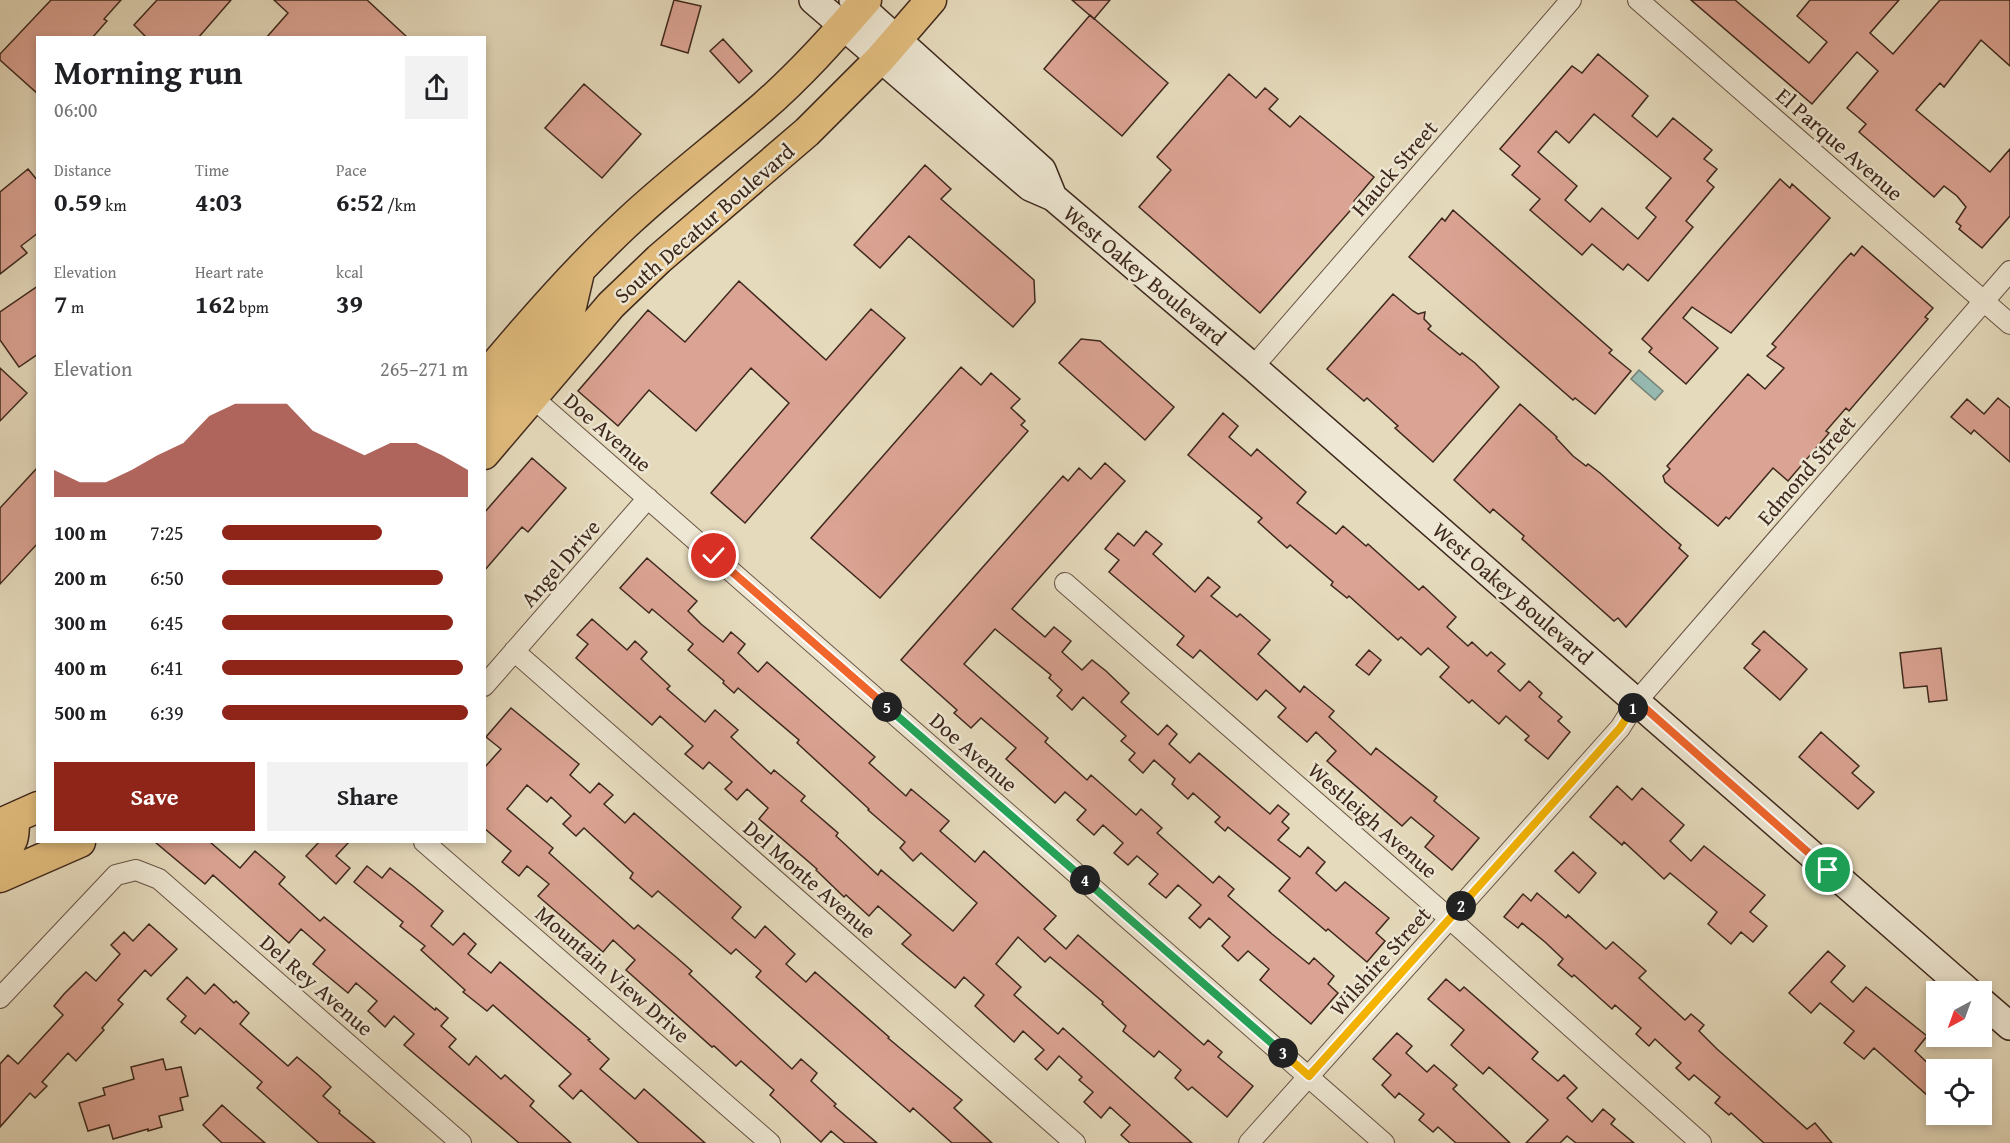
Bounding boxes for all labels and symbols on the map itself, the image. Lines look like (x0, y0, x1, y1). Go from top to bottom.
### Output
street label: El Parque Avenue (1769, 80, 1911, 208)
street label: Hauck Street (1343, 113, 1445, 223)
street label: South Decatur Boulevard (607, 135, 801, 310)
street label: West Oakey Boulevard (1057, 197, 1234, 353)
street label: Doe Avenue (557, 385, 659, 479)
street label: Edmond Street (1749, 408, 1863, 532)
street label: Angel Drive (513, 512, 607, 614)
street label: West Oakey Boulevard (1426, 514, 1601, 672)
pin (688, 530, 739, 581)
pin: 5 (872, 692, 902, 722)
pin: 1 (1618, 693, 1648, 723)
street label: Doe Avenue (923, 705, 1025, 799)
street label: Westleigh Avenue (1301, 754, 1445, 886)
street label: Del Monte Avenue (737, 812, 883, 946)
pin (1802, 844, 1853, 895)
pin: 4 (1070, 865, 1100, 895)
pin: 2 (1446, 891, 1476, 921)
street label: Mountain View Drive (529, 898, 697, 1050)
street label: Wilshire Street (1322, 899, 1438, 1023)
street label: Del Rey Avenue (253, 927, 381, 1043)
north arrow (1926, 981, 1992, 1047)
pin: 3 (1268, 1038, 1298, 1068)

